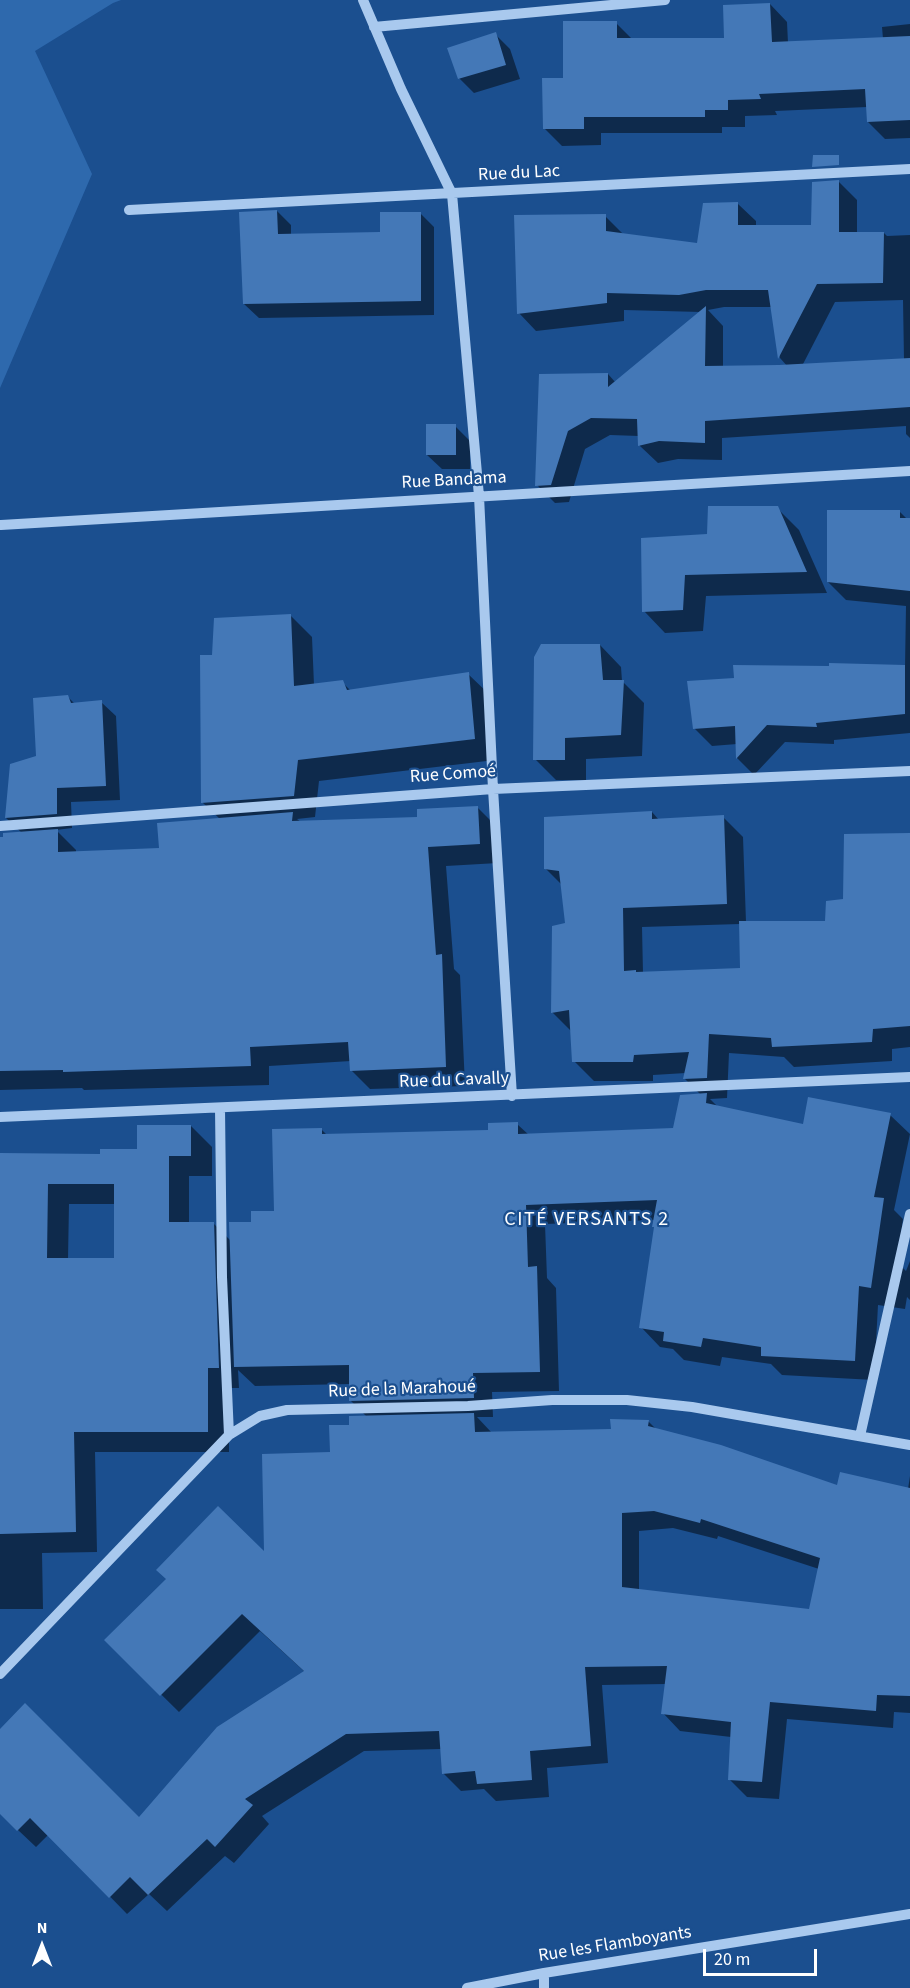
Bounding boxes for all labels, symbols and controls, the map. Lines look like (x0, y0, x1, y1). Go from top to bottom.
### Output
street label: Rue du Lac (478, 161, 560, 187)
street label: Rue Bandama (401, 467, 507, 495)
street label: Rue Comoé (409, 761, 497, 789)
street label: Rue du Cavally (399, 1068, 509, 1094)
district label: CITÉ VERSANTS 2 (504, 1209, 670, 1233)
street label: Rue de la Marahoué (328, 1377, 476, 1403)
north arrow (12, 1916, 72, 1976)
text: N (37, 1917, 47, 1939)
street label: Rue les Flamboyants (537, 1922, 693, 1968)
scale bar (706, 1937, 820, 1975)
text: 20 m (714, 1947, 750, 1972)

